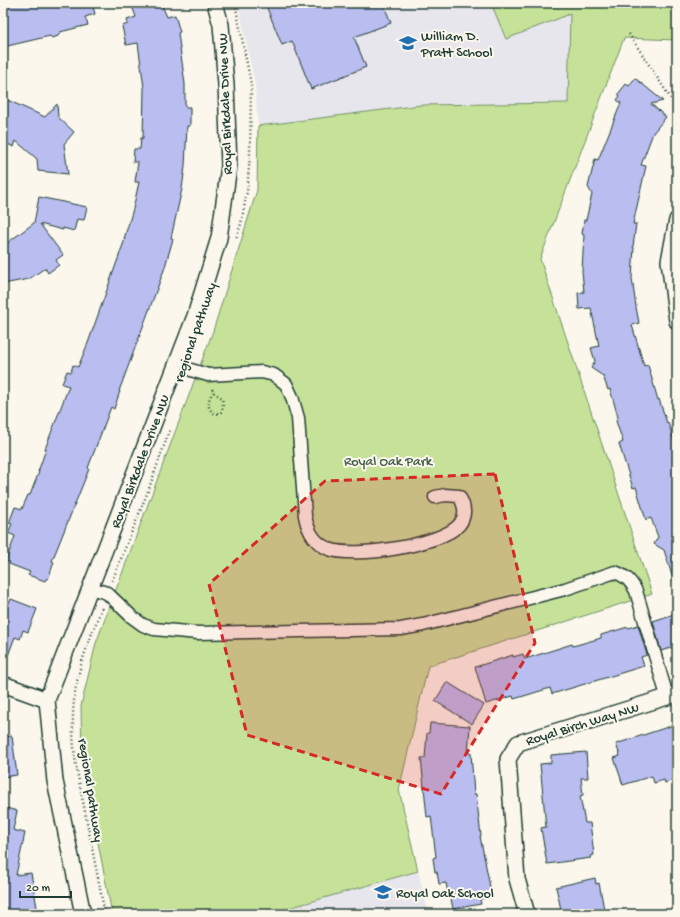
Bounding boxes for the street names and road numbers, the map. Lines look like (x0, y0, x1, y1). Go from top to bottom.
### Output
street label: Royal Birkdale Drive NW (216, 33, 237, 175)
street label: regional pathway (171, 280, 221, 385)
street label: Royal Birkdale Drive NW (108, 393, 175, 531)
street label: Royal Birch Way NW (524, 700, 641, 751)
street label: regional pathway (73, 737, 106, 844)

